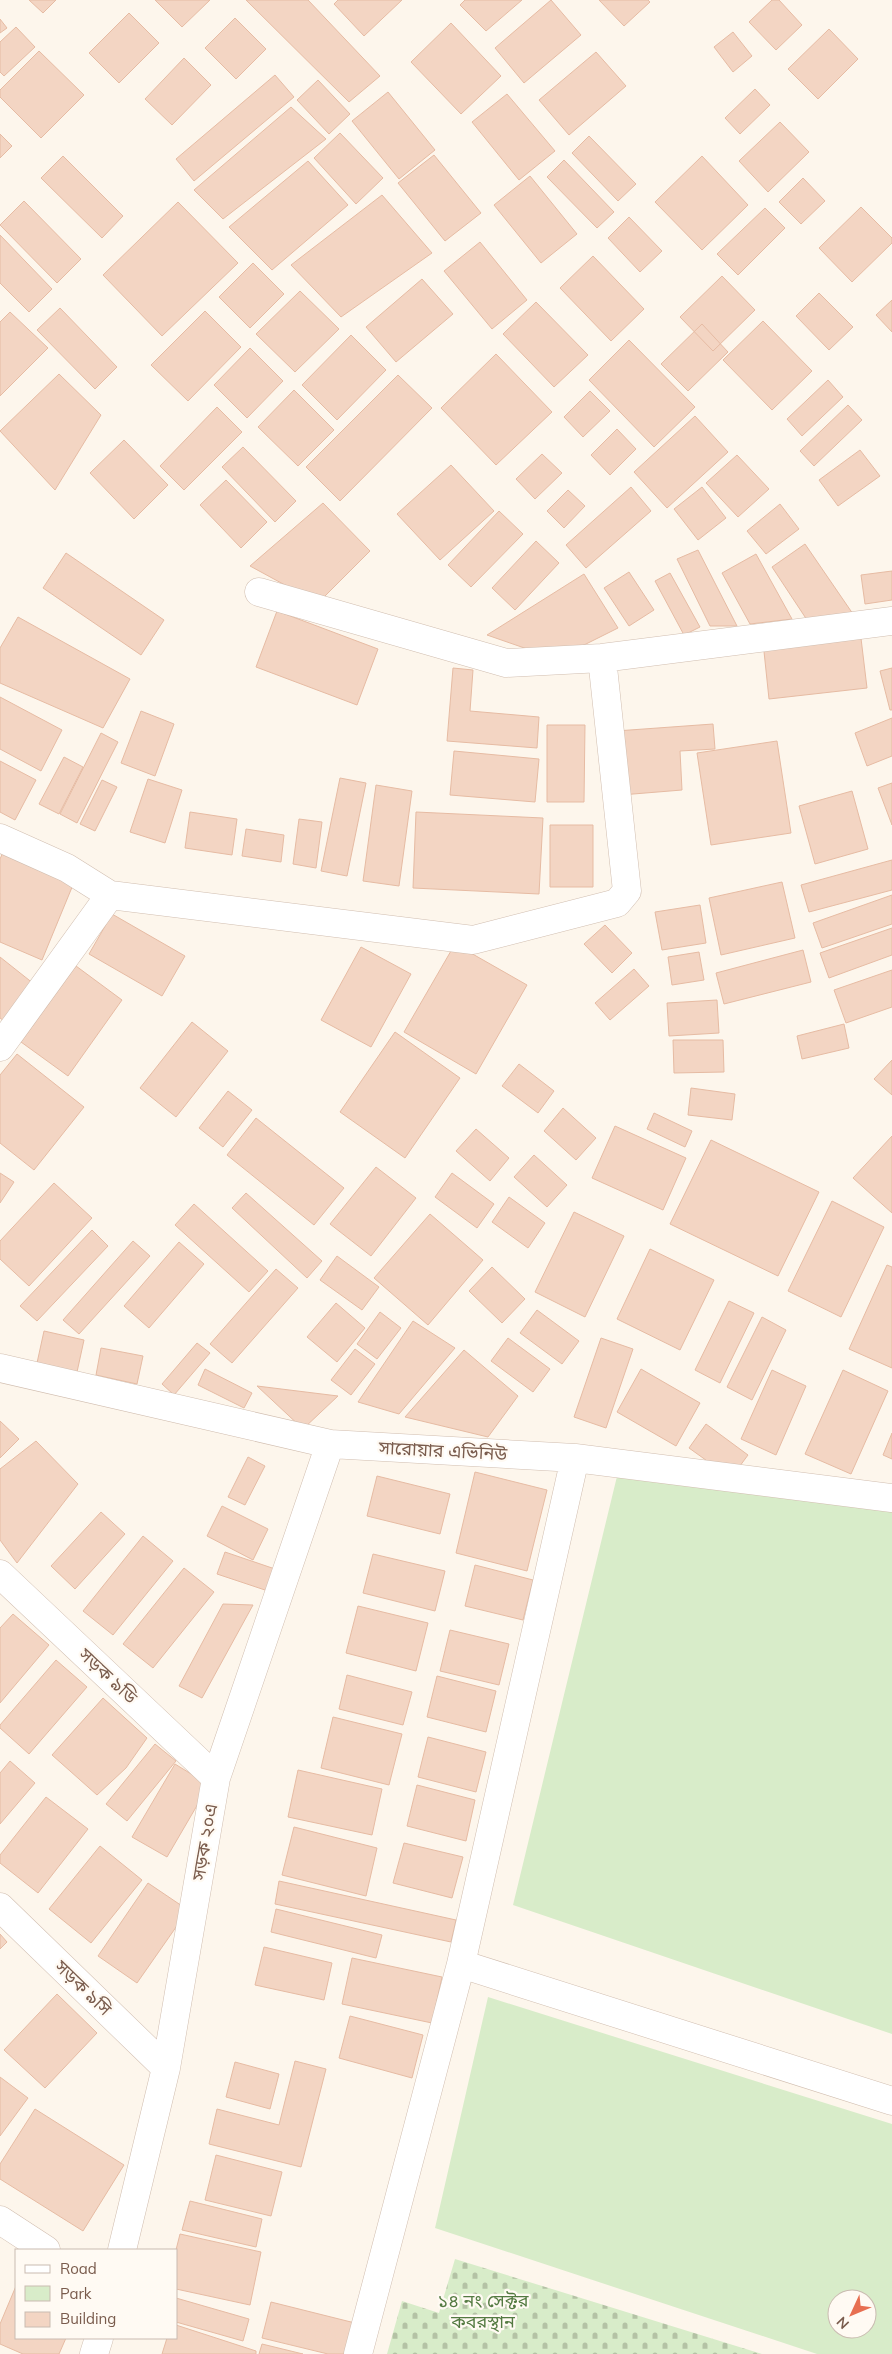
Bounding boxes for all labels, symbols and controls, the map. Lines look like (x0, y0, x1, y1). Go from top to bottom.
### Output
street label: সারোয়ার এভিনিউ (377, 1436, 508, 1465)
street label: সড়ক ৯ডি (74, 1642, 142, 1709)
street label: সড়ক ২০এ (186, 1802, 223, 1883)
street label: সড়ক ৯সি (49, 1954, 117, 2021)
legend (15, 2249, 178, 2339)
text: Road (60, 2259, 97, 2278)
text: Park (60, 2284, 92, 2303)
park label: ১৪ নং সেক্টর কবরস্থান (438, 2289, 529, 2333)
north arrow (827, 2289, 877, 2339)
text: Building (60, 2309, 116, 2328)
text: N (833, 2313, 853, 2333)

